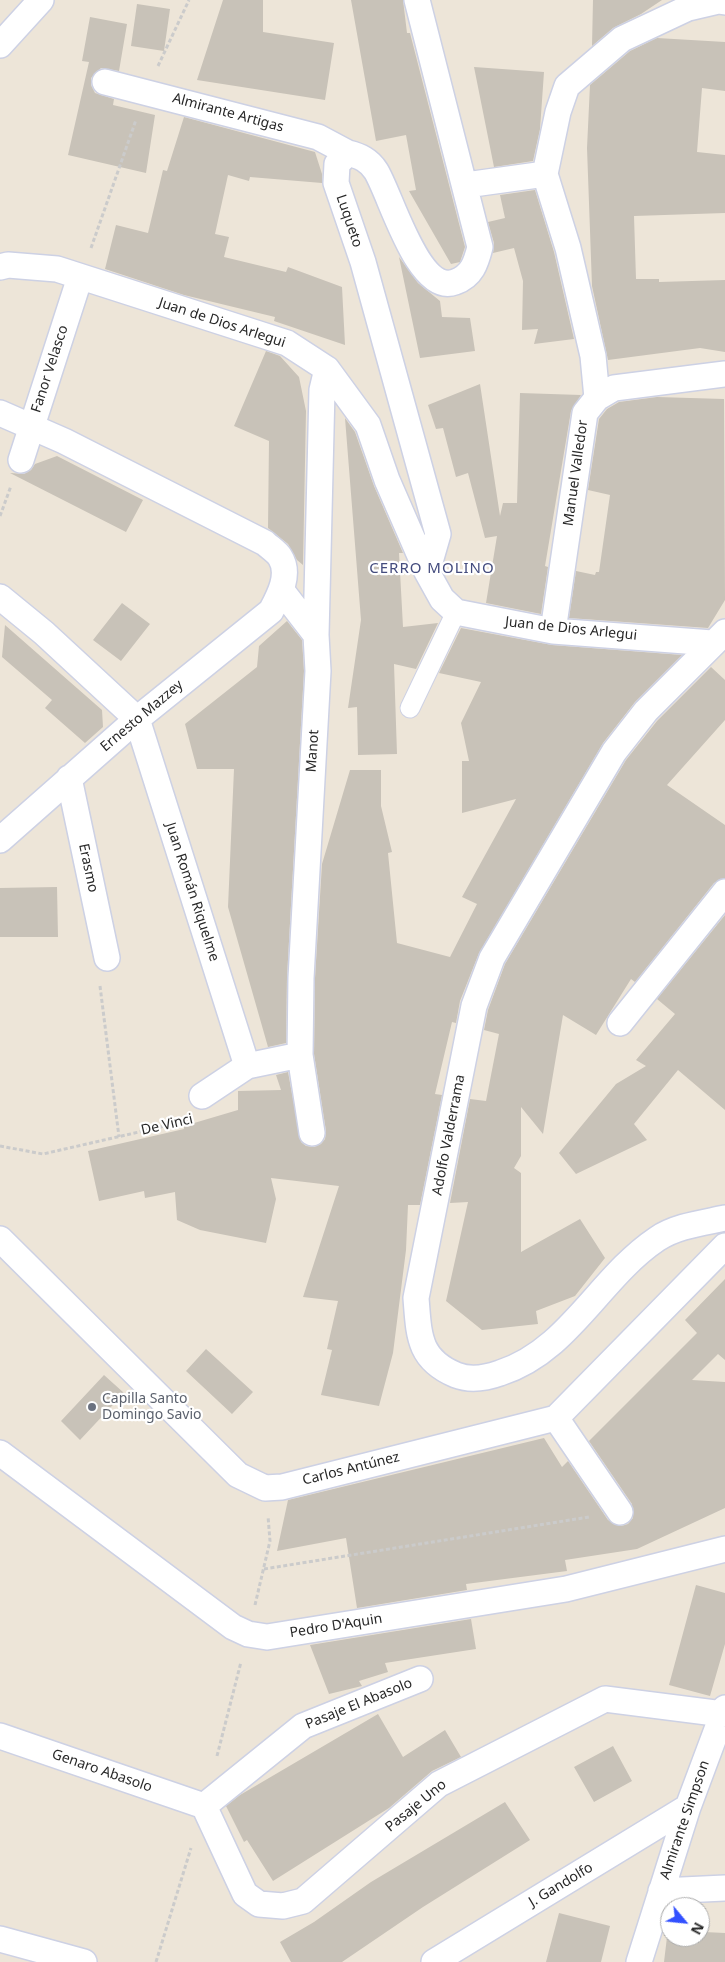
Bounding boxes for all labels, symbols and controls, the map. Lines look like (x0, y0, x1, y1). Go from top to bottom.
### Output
street label: Almirante Artigas (171, 90, 285, 136)
street label: Luqueto (332, 192, 366, 250)
street label: Juan de Dios Arlegui (156, 295, 288, 351)
street label: Fanor Velasco (28, 323, 72, 415)
street label: Manuel Valledor (560, 419, 592, 527)
district label: CERRO MOLINO (368, 560, 496, 578)
street label: Juan de Dios Arlegui (504, 614, 638, 644)
street label: Ernesto Mazzey (97, 677, 187, 755)
street label: Manot (303, 729, 323, 773)
street label: Juan Román Riquelme (162, 820, 222, 964)
street label: Erasmo (75, 842, 101, 894)
street label: Adolfo Valderrama (429, 1073, 469, 1197)
street label: De Vinci (139, 1111, 195, 1139)
place label: Capilla Santo Domingo Savio (102, 1391, 201, 1424)
marker: Capilla Santo Domingo Savio (86, 1401, 98, 1413)
street label: Carlos Antúnez (301, 1449, 401, 1489)
street label: Pedro D'Aquin (289, 1610, 383, 1642)
street label: Pasaje El Abasolo (303, 1675, 415, 1733)
street label: Genaro Abasolo (50, 1746, 154, 1796)
street label: Almirante Simpson (657, 1758, 713, 1882)
street label: Pasaje Uno (382, 1776, 450, 1836)
street label: J. Gandolfo (526, 1859, 596, 1911)
north arrow (660, 1897, 710, 1947)
text: N (687, 1919, 709, 1938)

